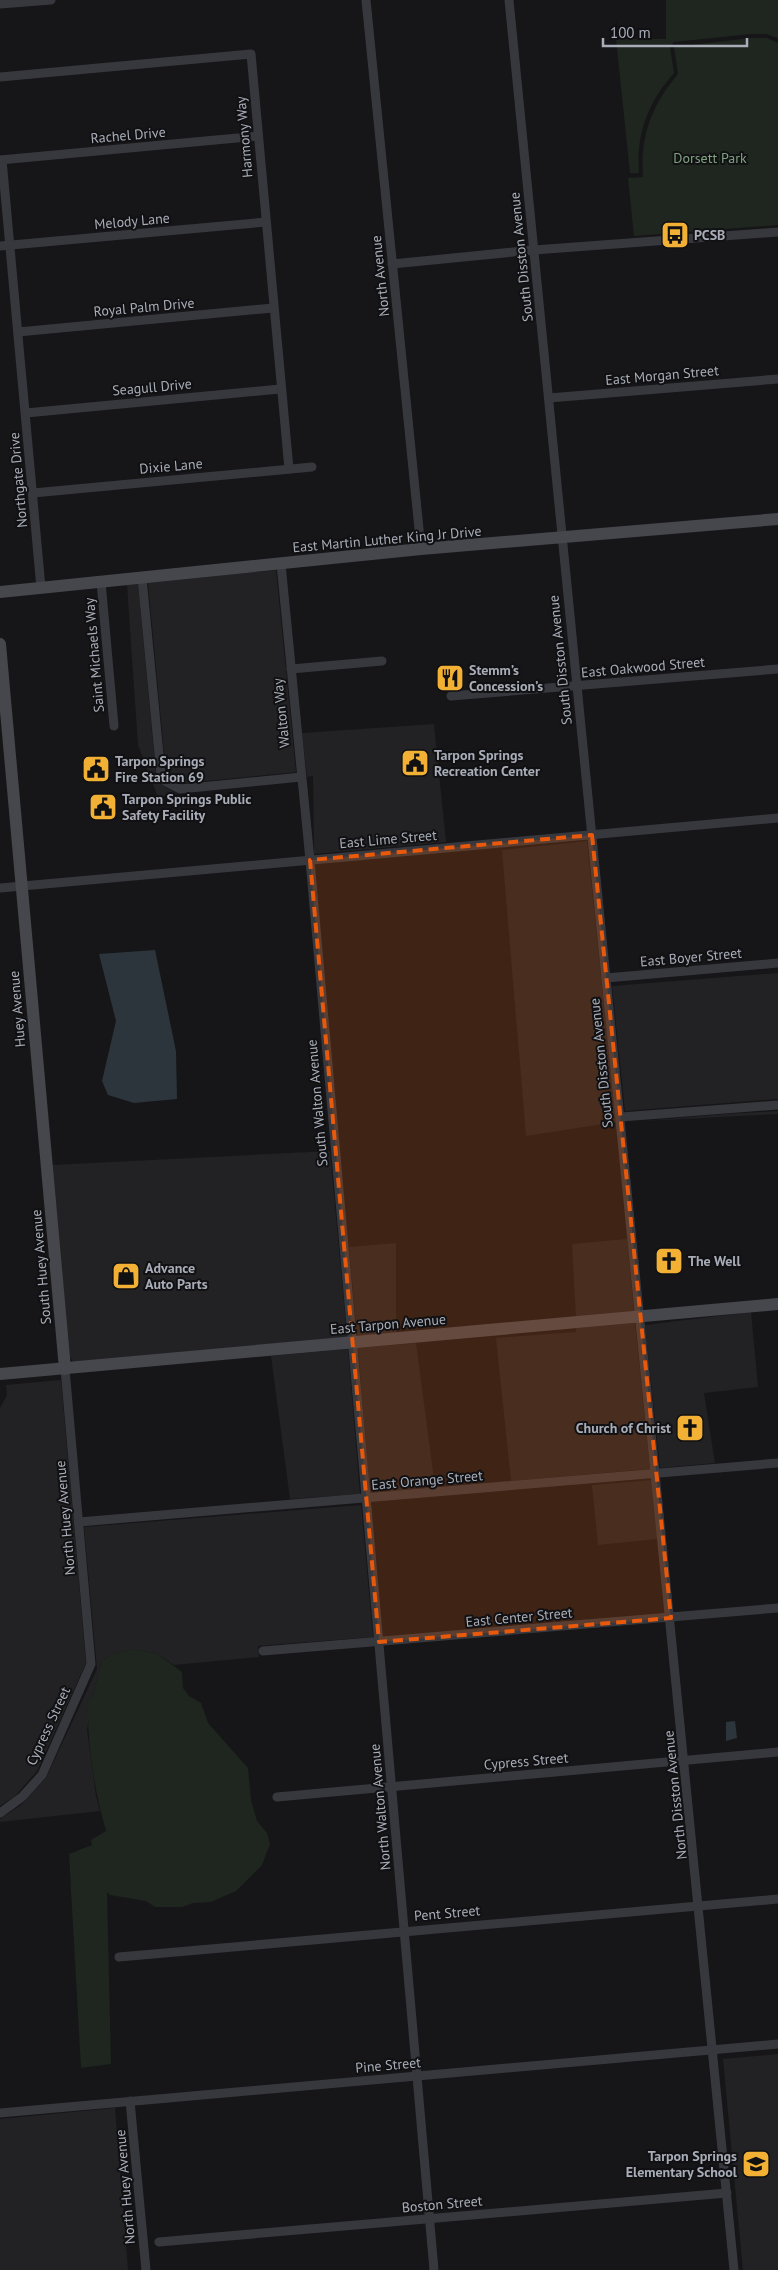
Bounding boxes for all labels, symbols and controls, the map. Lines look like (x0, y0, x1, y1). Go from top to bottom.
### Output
scale bar (603, 15, 747, 47)
text: 100 m (610, 23, 651, 42)
street label: Harmony Way (231, 95, 257, 178)
street label: Rachel Drive (90, 123, 166, 147)
park label: Dorsett Park (673, 149, 747, 167)
street label: South Disston Avenue (505, 191, 537, 323)
street label: Melody Lane (93, 209, 171, 233)
bus stop icon: PCSB (660, 220, 690, 250)
place label: PCSB (694, 226, 725, 244)
street label: North Avenue (367, 235, 393, 317)
street label: Royal Palm Drive (93, 294, 195, 320)
street label: East Morgan Street (605, 361, 720, 389)
street label: Seagull Drive (111, 375, 193, 399)
street label: Northgate Drive (5, 431, 31, 529)
street label: Dixie Lane (139, 454, 203, 478)
street label: East Martin Luther King Jr Drive (292, 522, 482, 556)
street label: South Disston Avenue (544, 594, 576, 726)
street label: Saint Michaels Way (80, 596, 108, 713)
street label: East Oakwood Street (580, 653, 706, 681)
place label: Stemm’s Concession’s (469, 661, 543, 695)
restaurant icon: Stemm’s Concession’s (435, 663, 465, 693)
street label: Walton Way (268, 677, 294, 749)
place label: Tarpon Springs Recreation Center (434, 746, 540, 780)
public building icon: Tarpon Springs Recreation Center (400, 748, 430, 778)
place label: Tarpon Springs Fire Station 69 (115, 752, 204, 786)
public building icon: Tarpon Springs Fire Station 69 (81, 754, 111, 784)
place label: Tarpon Springs Public Safety Facility (122, 790, 251, 824)
public building icon: Tarpon Springs Public Safety Facility (88, 792, 118, 822)
street label: East Lime Street (339, 826, 438, 852)
street label: East Boyer Street (639, 944, 743, 970)
street label: Huey Avenue (5, 970, 29, 1048)
street label: South Disston Avenue (585, 997, 617, 1129)
street label: South Walton Avenue (302, 1039, 332, 1167)
street label: South Huey Avenue (27, 1209, 55, 1325)
church icon: The Well (654, 1246, 684, 1276)
place label: The Well (688, 1252, 741, 1270)
place label: Advance Auto Parts (145, 1259, 208, 1293)
shop icon: Advance Auto Parts (111, 1261, 141, 1291)
street label: East Tarpon Avenue (329, 1310, 447, 1338)
church icon: Church of Christ (675, 1413, 705, 1443)
place label: Church of Christ (576, 1419, 671, 1437)
street label: North Huey Avenue (51, 1460, 79, 1576)
street label: East Orange Street (370, 1466, 484, 1494)
street label: East Center Street (465, 1603, 573, 1631)
street label: Cypress Street (22, 1684, 74, 1768)
street label: North Disston Avenue (659, 1730, 691, 1860)
street label: North Walton Avenue (366, 1743, 394, 1871)
street label: Cypress Street (483, 1748, 569, 1774)
street label: Pent Street (413, 1901, 481, 1925)
street label: Pine Street (354, 2053, 422, 2077)
street label: North Huey Avenue (111, 2129, 139, 2245)
place label: Tarpon Springs Elementary School (626, 2147, 738, 2181)
school or university icon: Tarpon Springs Elementary School (741, 2149, 771, 2179)
street label: Boston Street (401, 2191, 483, 2216)

